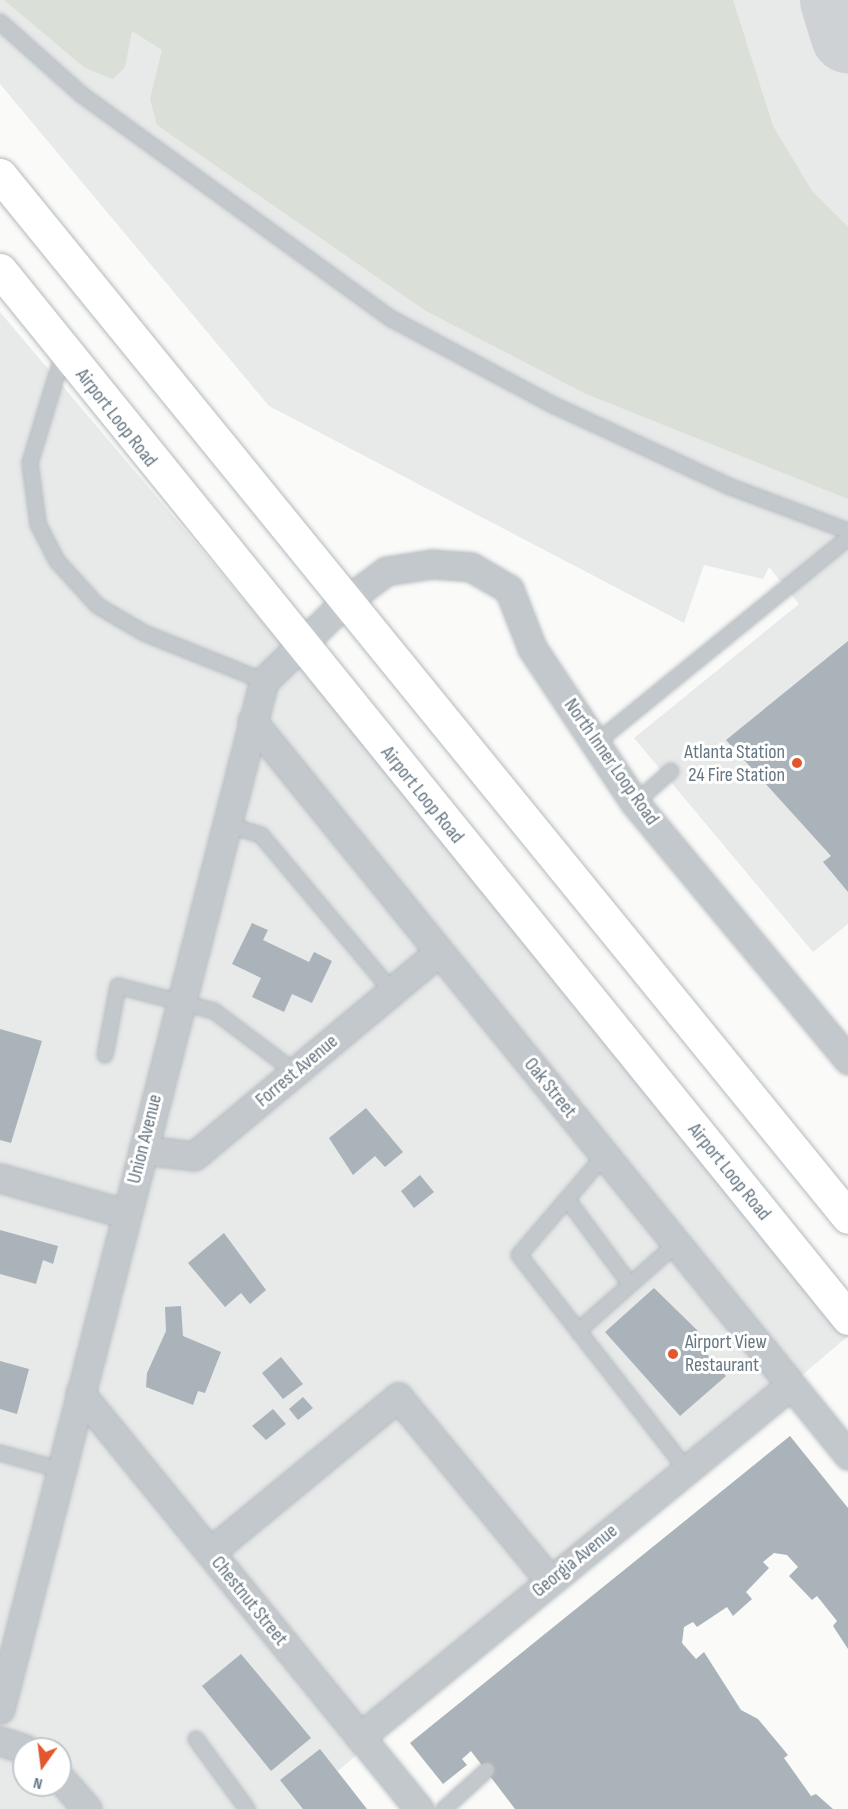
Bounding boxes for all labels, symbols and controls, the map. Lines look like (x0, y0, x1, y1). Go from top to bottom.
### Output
street label: Airport Loop Road (70, 364, 162, 472)
street label: North Inner Loop Road (558, 694, 664, 830)
place label: Atlanta Station 24 Fire Station (684, 740, 785, 787)
street label: Airport Loop Road (375, 741, 469, 849)
marker: Atlanta Station 24 Fire Station (790, 756, 804, 770)
street label: Forrest Avenue (251, 1030, 343, 1112)
street label: Oak Street (519, 1053, 581, 1123)
street label: Union Avenue (122, 1092, 168, 1186)
street label: Airport Loop Road (682, 1118, 776, 1226)
place label: Airport View Restaurant (685, 1330, 767, 1377)
marker: Airport View Restaurant (666, 1347, 680, 1361)
street label: Georgia Avenue (527, 1519, 623, 1603)
street label: Chestnut Street (206, 1551, 292, 1651)
north arrow (12, 1737, 72, 1797)
text: N (32, 1773, 44, 1793)

